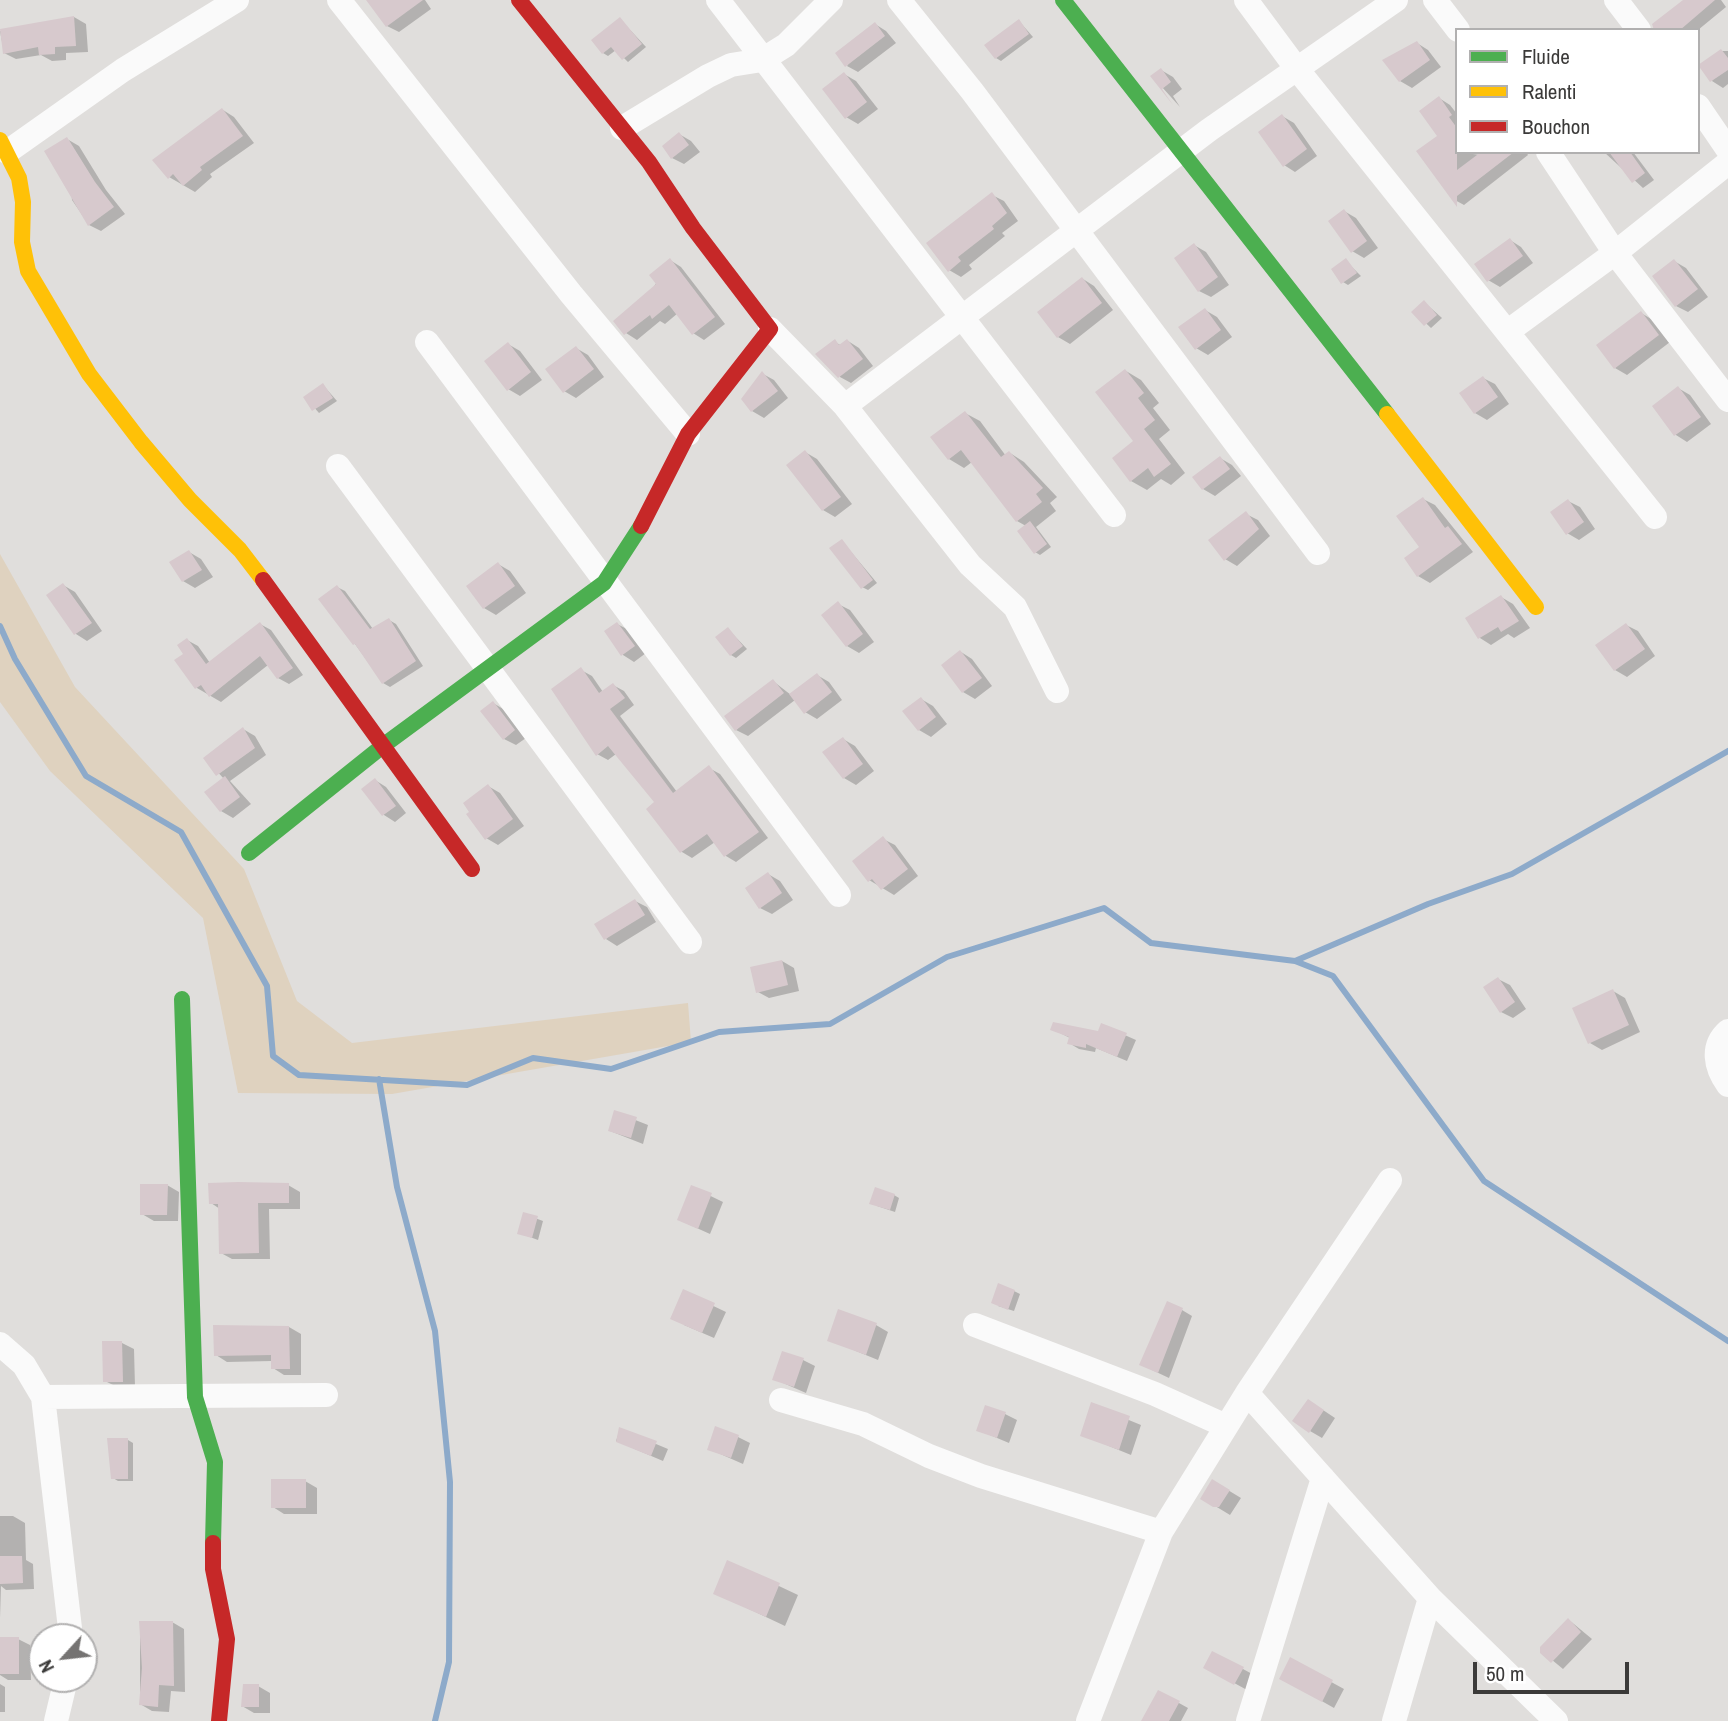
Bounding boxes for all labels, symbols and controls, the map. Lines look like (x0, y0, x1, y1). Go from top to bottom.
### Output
legend (1455, 28, 1700, 154)
text: Fluide (1522, 42, 1570, 71)
text: Ralenti (1522, 77, 1577, 106)
text: Bouchon (1522, 112, 1590, 141)
north arrow (28, 1623, 98, 1693)
scale bar (1476, 1648, 1632, 1692)
text: N (32, 1656, 60, 1678)
text: 50 m (1486, 1659, 1524, 1688)

